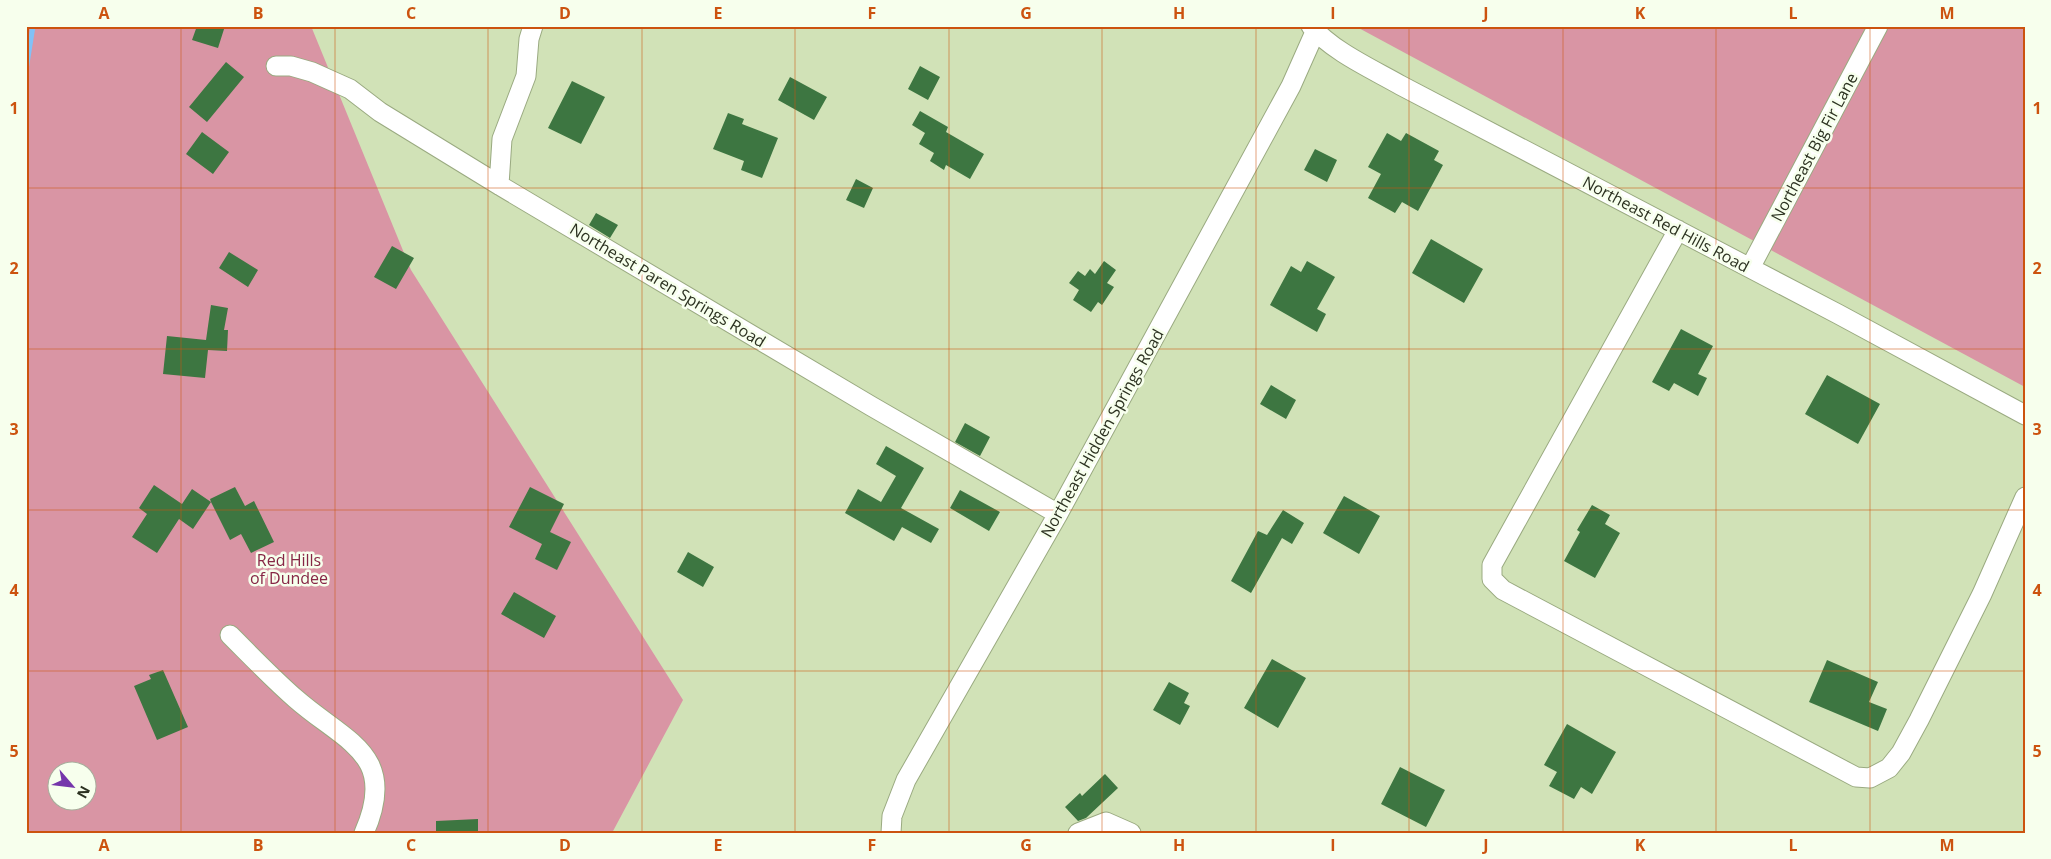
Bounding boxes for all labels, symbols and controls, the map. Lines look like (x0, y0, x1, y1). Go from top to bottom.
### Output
text: A (98, 2, 110, 24)
text: B (253, 2, 263, 24)
text: C (406, 2, 416, 24)
text: D (559, 2, 571, 24)
text: E (714, 2, 723, 24)
text: F (868, 2, 876, 24)
text: G (1020, 2, 1032, 24)
text: H (1173, 2, 1185, 24)
text: I (1330, 2, 1336, 24)
text: J (1481, 2, 1489, 24)
text: K (1635, 2, 1646, 24)
text: L (1788, 2, 1798, 24)
text: M (1939, 2, 1955, 24)
street label: Northeast Big Fir Lane (1765, 69, 1863, 225)
text: 1 (9, 97, 19, 119)
text: 1 (2032, 97, 2042, 119)
street label: Northeast Red Hills Road (1579, 171, 1753, 277)
street label: Northeast Paren Springs Road (566, 218, 770, 352)
text: 2 (9, 257, 19, 279)
text: 2 (2032, 257, 2042, 279)
street label: Northeast Hidden Springs Road (1035, 325, 1169, 541)
text: 3 (9, 418, 19, 440)
text: 3 (2032, 418, 2042, 440)
park label: Red Hills of Dundee (250, 549, 328, 589)
text: 4 (9, 579, 19, 601)
text: 4 (2032, 579, 2042, 601)
text: 5 (9, 740, 19, 762)
text: 5 (2032, 740, 2042, 762)
north arrow (48, 762, 98, 812)
text: N (73, 783, 95, 802)
text: A (98, 834, 110, 856)
text: B (253, 834, 263, 856)
text: C (406, 834, 416, 856)
text: D (559, 834, 571, 856)
text: E (714, 834, 723, 856)
text: F (868, 834, 876, 856)
text: G (1020, 834, 1032, 856)
text: H (1173, 834, 1185, 856)
text: I (1330, 834, 1336, 856)
text: J (1481, 834, 1489, 856)
text: K (1635, 834, 1646, 856)
text: L (1788, 834, 1798, 856)
text: M (1939, 834, 1955, 856)

